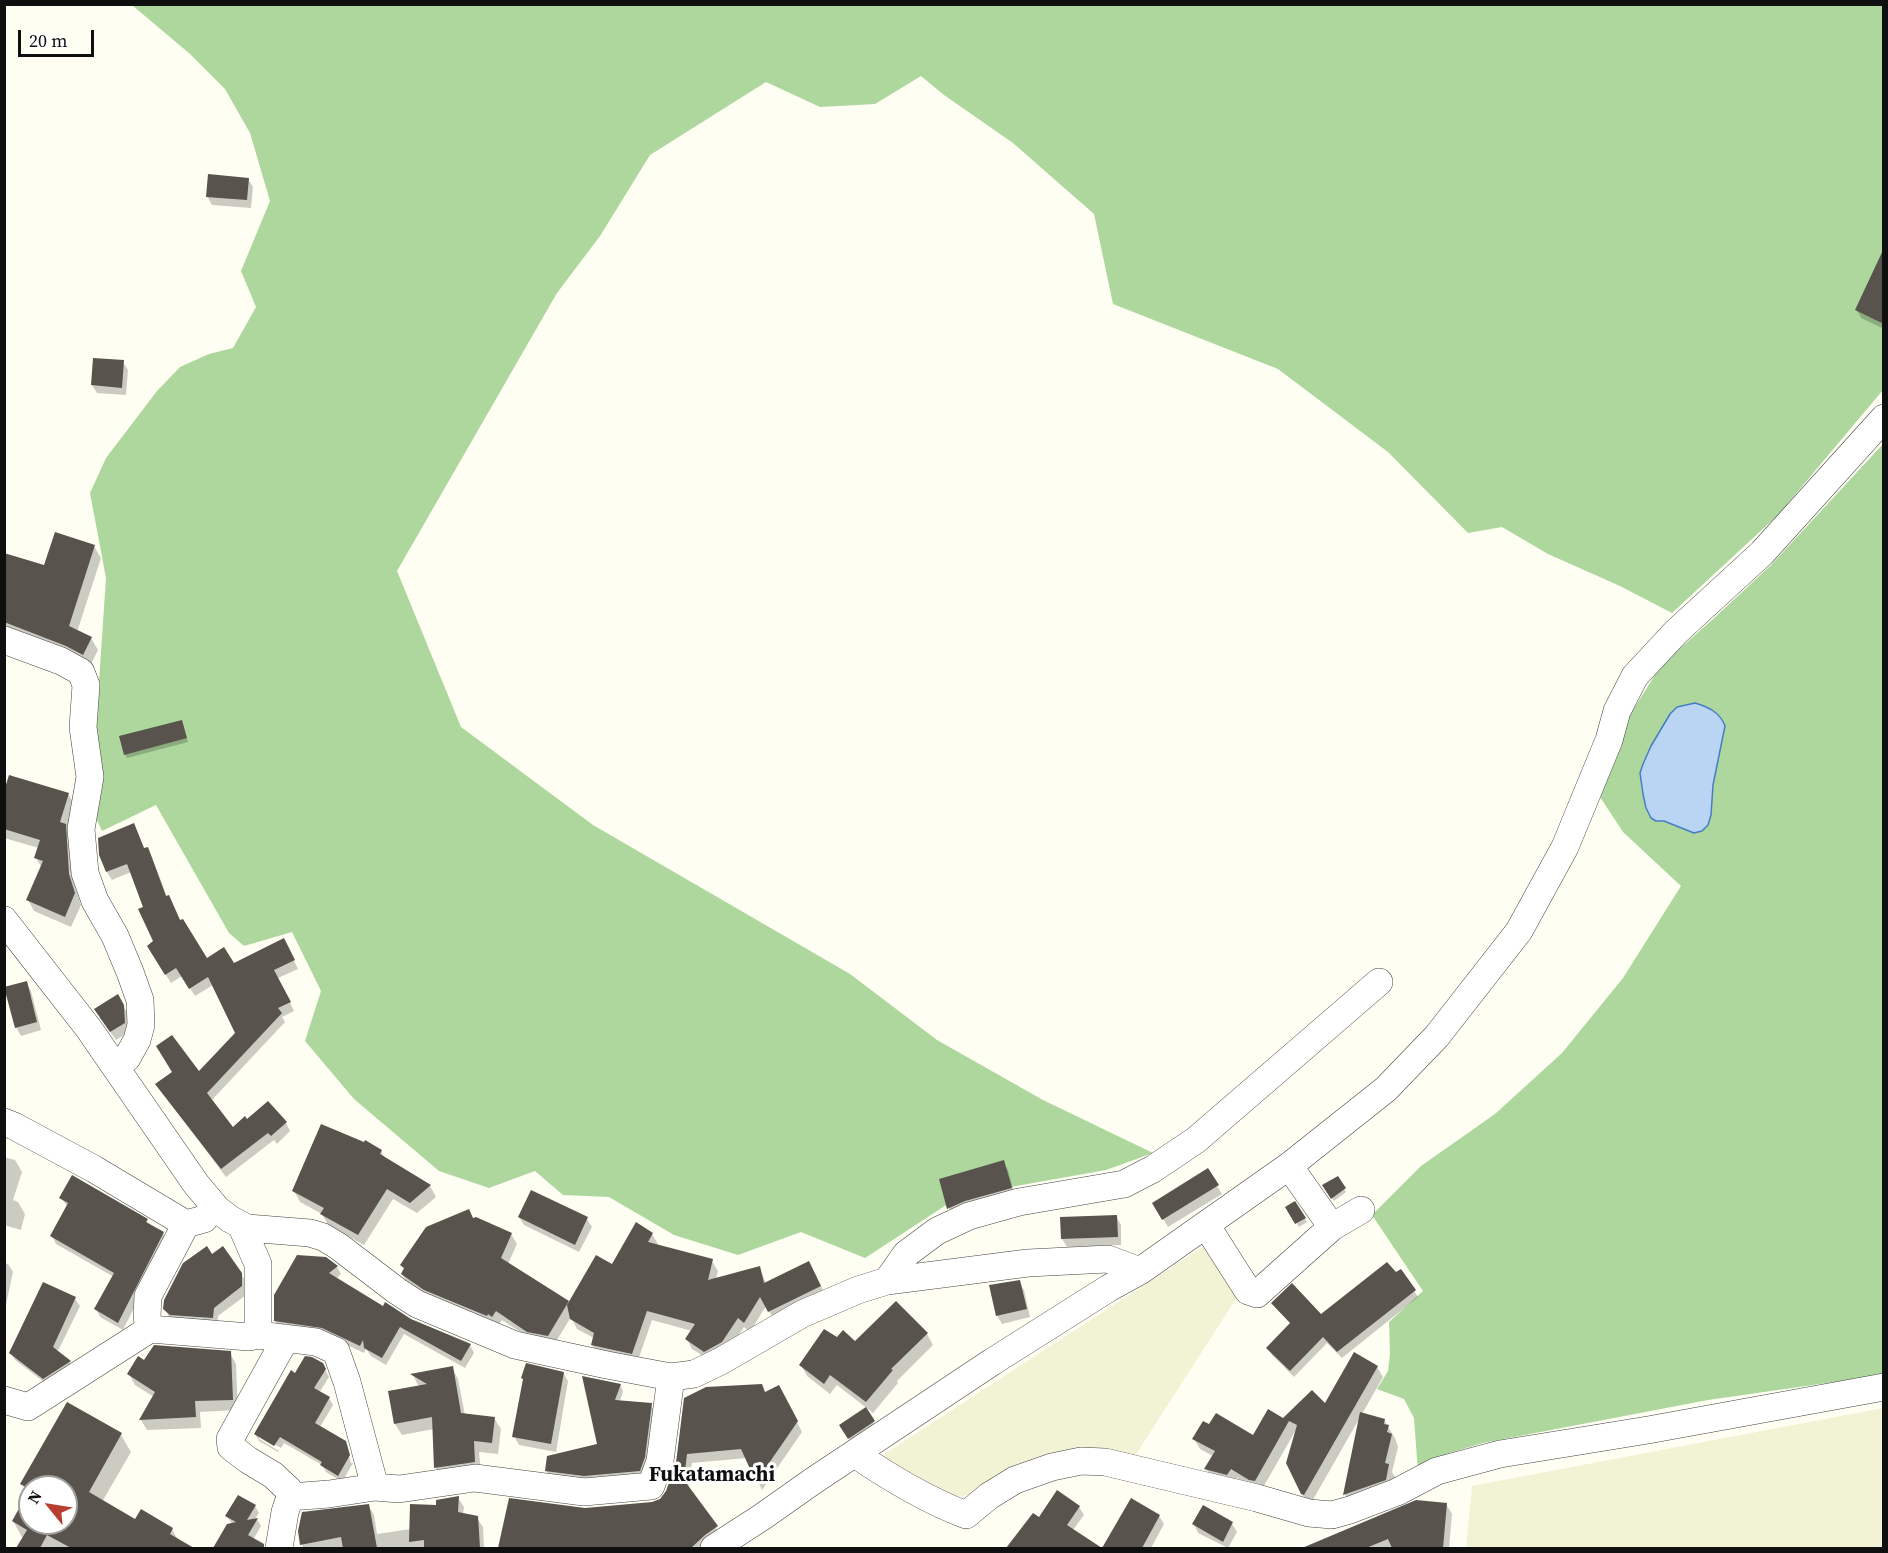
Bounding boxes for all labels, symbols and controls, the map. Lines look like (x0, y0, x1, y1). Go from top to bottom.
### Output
scale bar (21, 18, 98, 56)
text: 20 m (29, 28, 67, 53)
district label: Fukatamachi (649, 1463, 775, 1489)
north arrow (18, 1475, 78, 1535)
text: N (22, 1486, 47, 1508)

